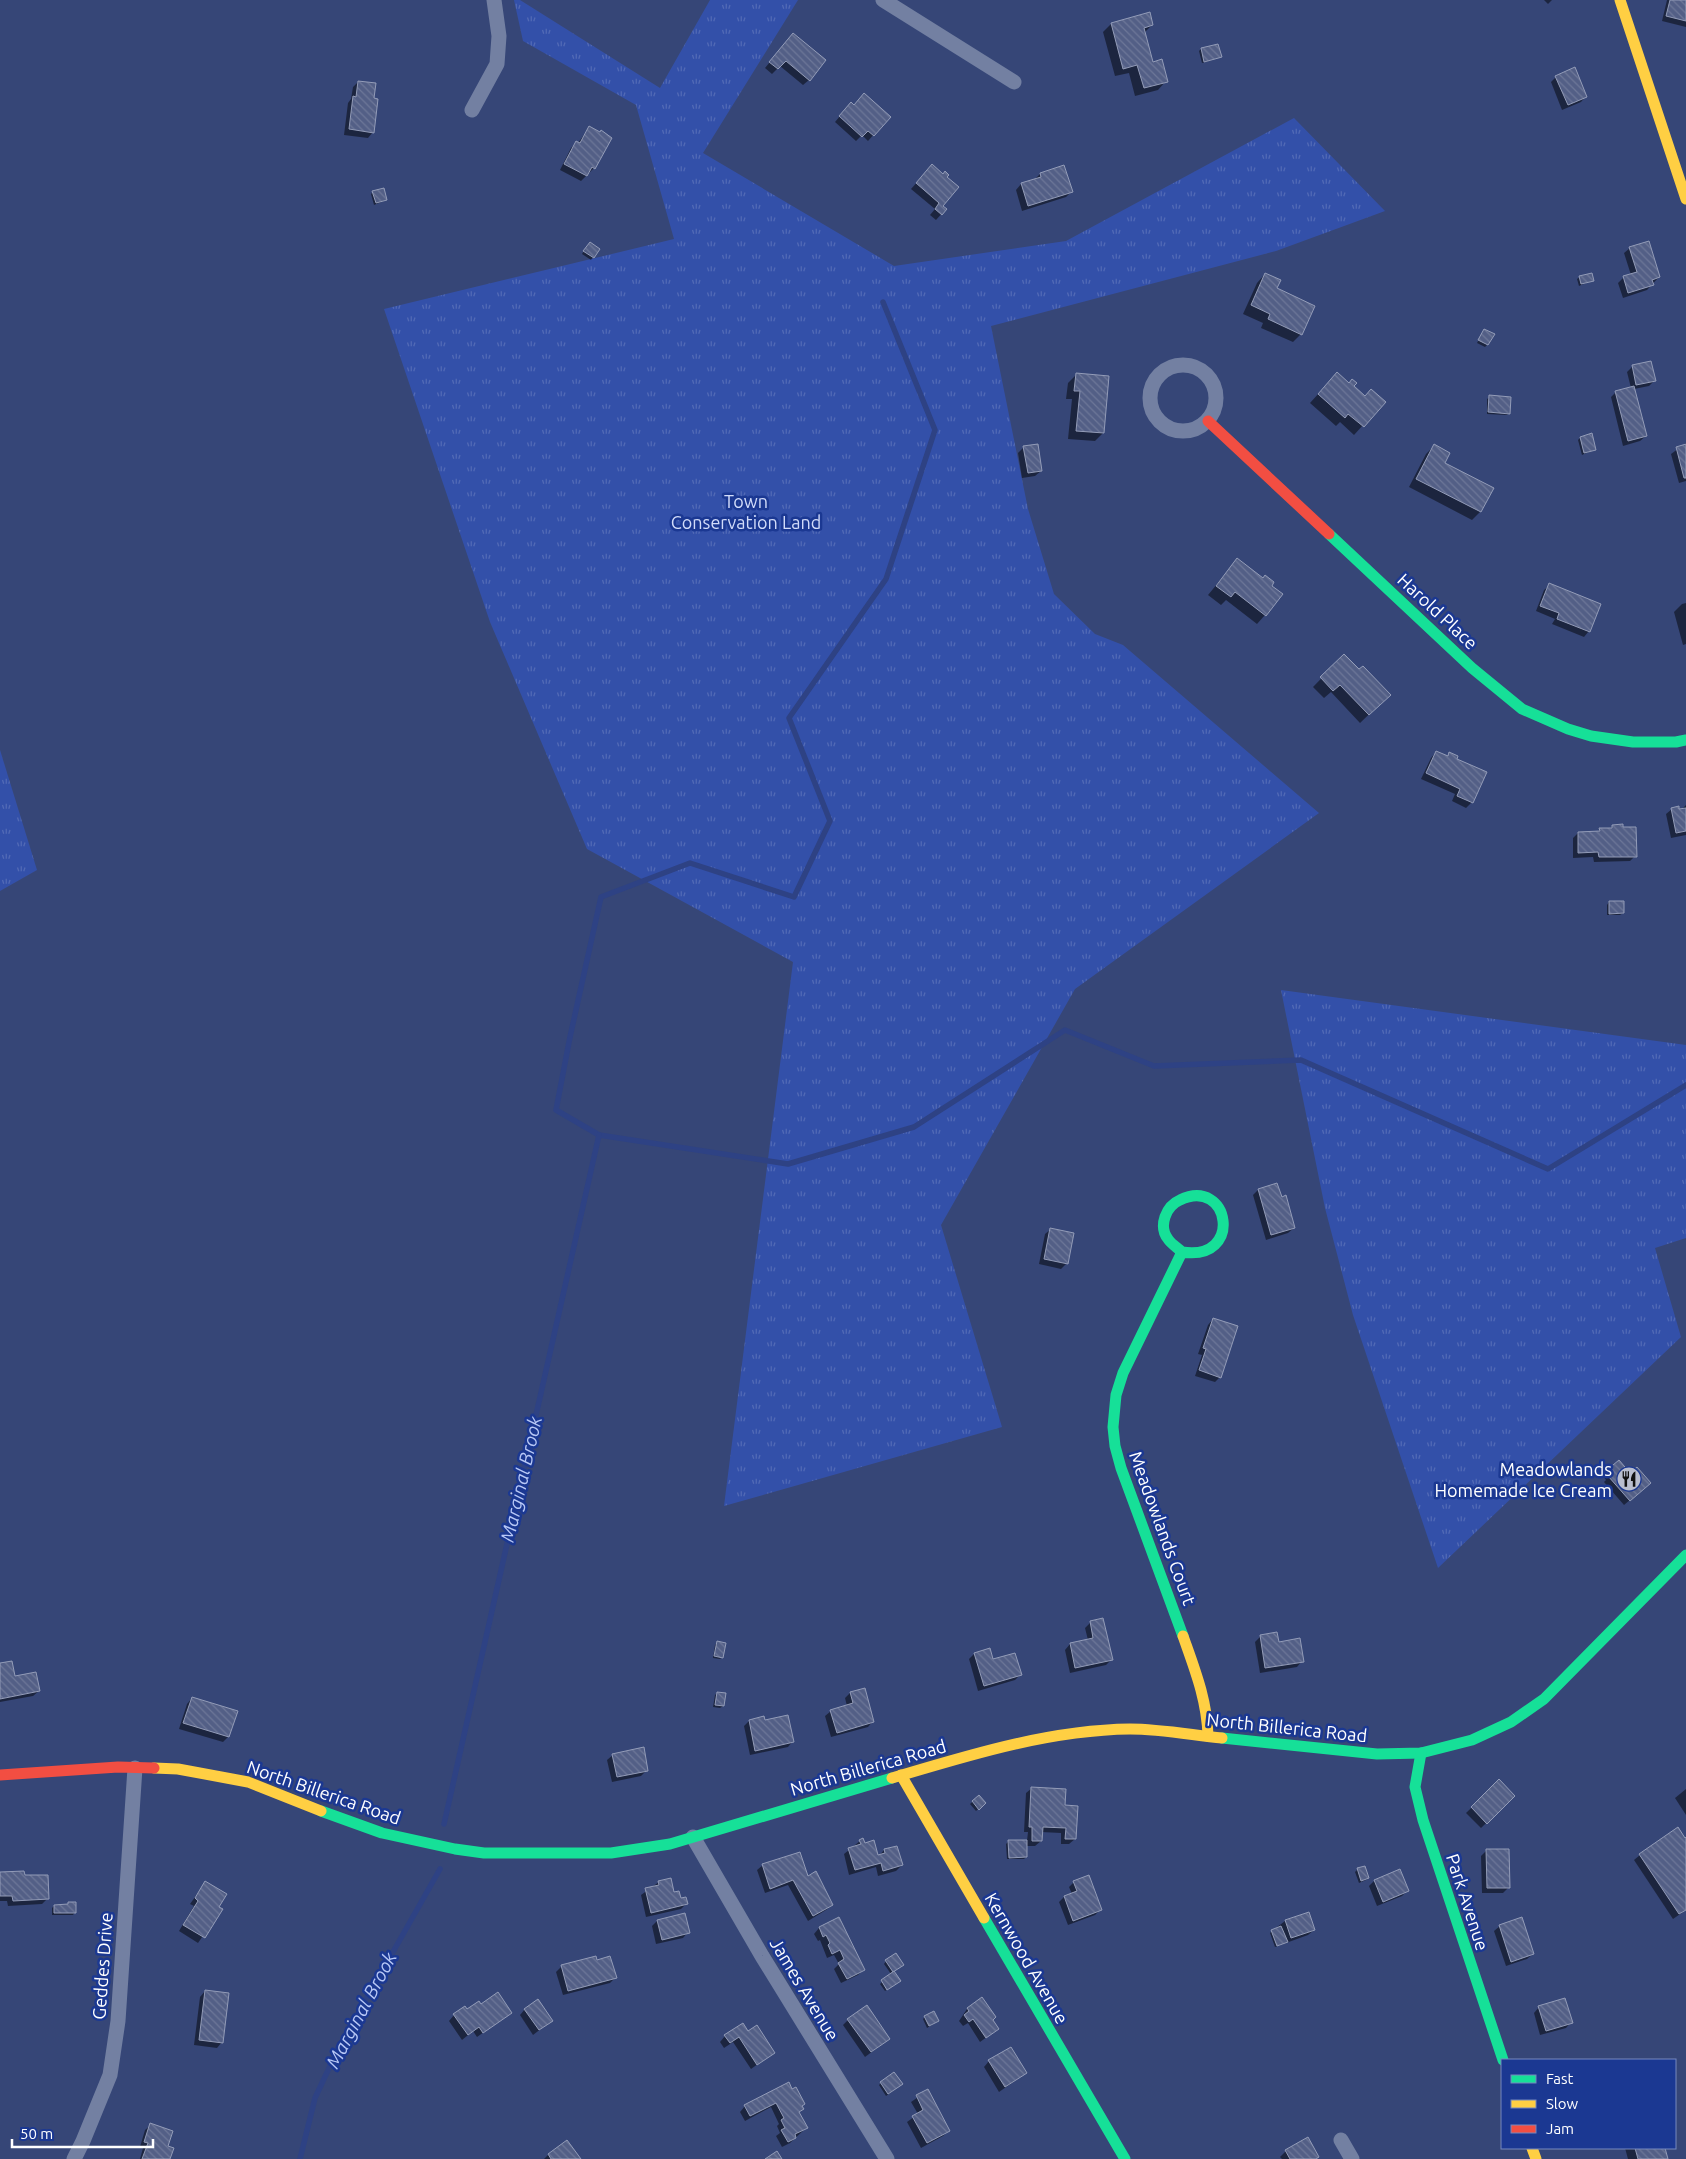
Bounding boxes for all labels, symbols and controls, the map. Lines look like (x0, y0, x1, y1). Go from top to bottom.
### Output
park label: Town Conservation Land (671, 491, 821, 532)
street label: Harold Place (1394, 569, 1482, 653)
water label: Marginal Brook (496, 1414, 546, 1544)
street label: Meadowlands Court (1126, 1448, 1200, 1608)
place label: Meadowlands Homemade Ice Cream (1435, 1459, 1612, 1500)
restaurant icon: Meadowlands Homemade Ice Cream (1616, 1466, 1642, 1492)
street label: North Billerica Road (1206, 1709, 1368, 1745)
street label: North Billerica Road (788, 1735, 948, 1799)
street label: North Billerica Road (245, 1756, 403, 1828)
street label: Park Avenue (1443, 1851, 1493, 1953)
street label: Kernwood Avenue (981, 1889, 1073, 2027)
street label: Geddes Drive (88, 1912, 116, 2020)
street label: James Avenue (767, 1934, 843, 2044)
water label: Marginal Brook (321, 1948, 401, 2072)
legend (1501, 2059, 1676, 2149)
text: Fast (1546, 2070, 1574, 2087)
text: Slow (1546, 2095, 1579, 2112)
scale bar (12, 2116, 154, 2148)
text: Jam (1546, 2120, 1574, 2137)
text: 50 m (20, 2125, 53, 2142)

